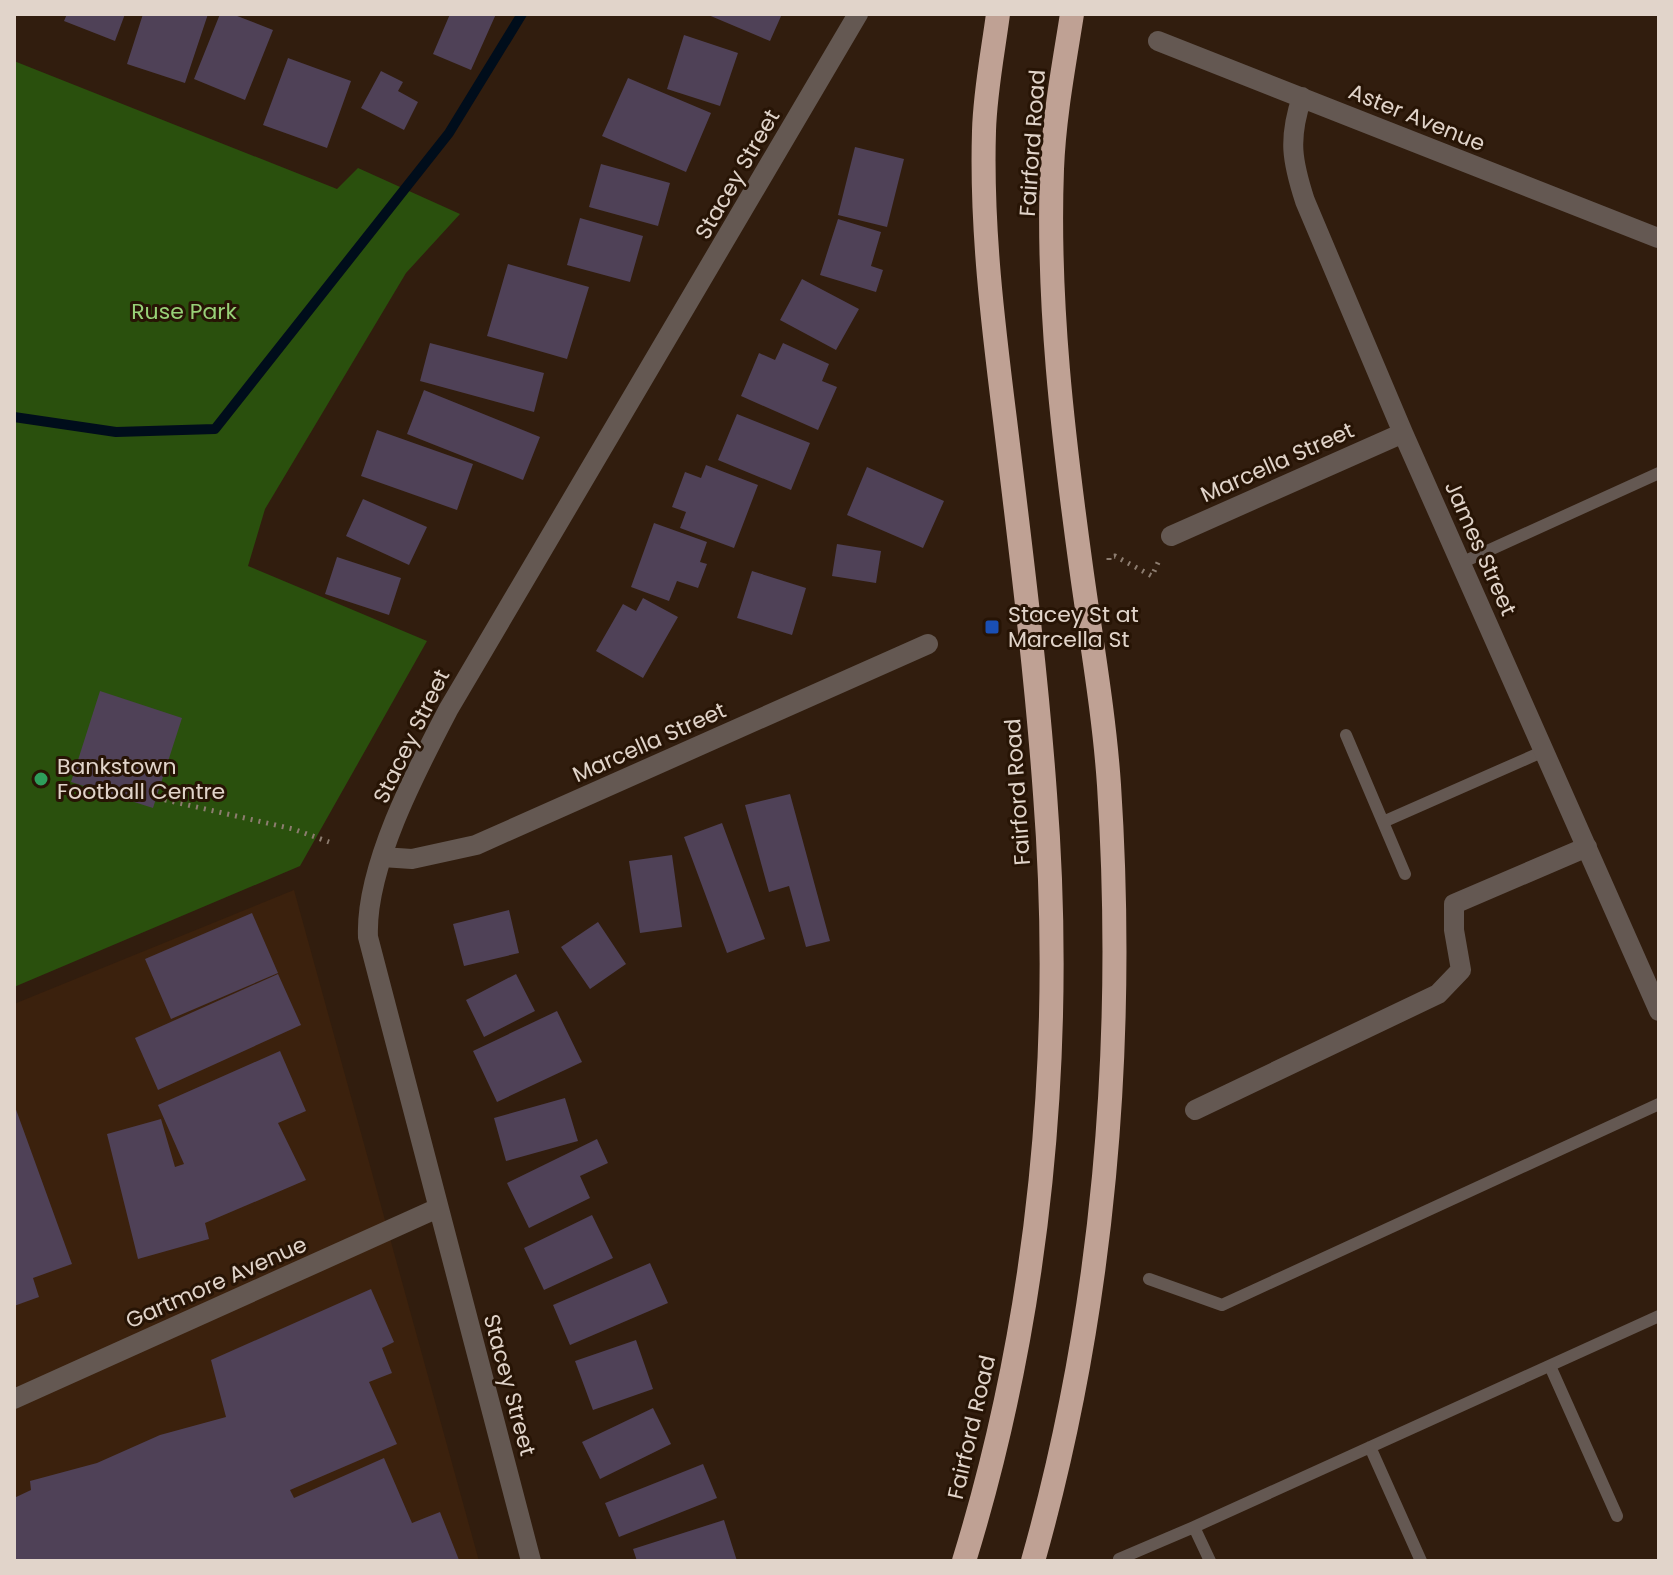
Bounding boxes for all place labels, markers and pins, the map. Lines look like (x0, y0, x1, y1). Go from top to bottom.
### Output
place label: Stacey St at Marcella St (1008, 599, 1139, 655)
marker: Stacey St at Marcella St (983, 618, 1001, 636)
place label: Bankstown Football Centre (57, 751, 225, 807)
marker: Bankstown Football Centre (32, 770, 50, 788)

